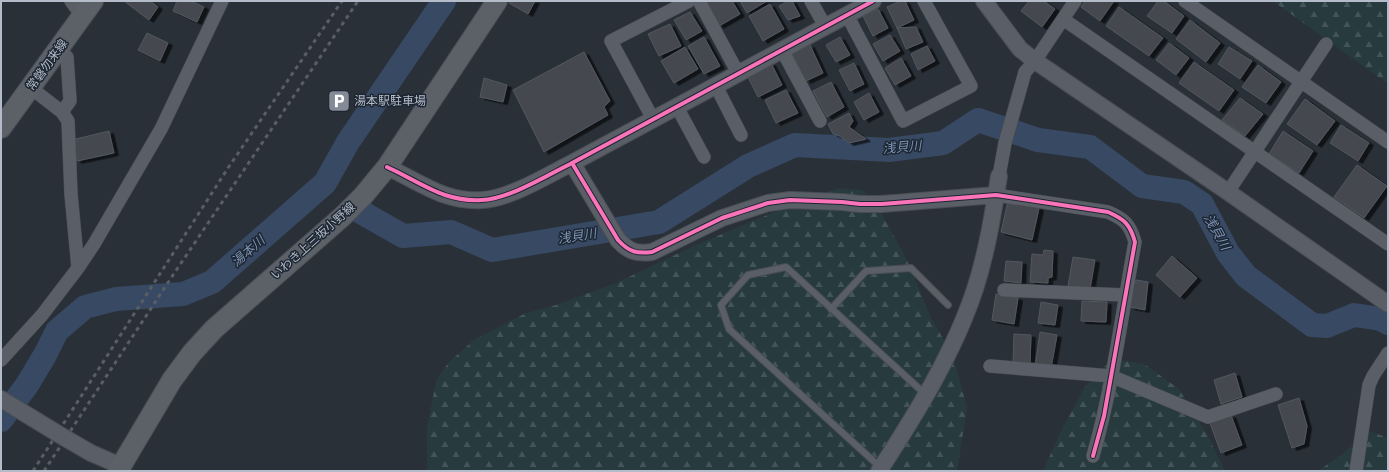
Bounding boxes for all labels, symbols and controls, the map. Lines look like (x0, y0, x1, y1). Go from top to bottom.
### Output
street label: 常磐勿来線 (24, 37, 70, 93)
parking icon: 湯本駅駐車場 (326, 88, 352, 114)
place label: 湯本駅駐車場 (354, 94, 426, 108)
water label: 浅貝川 (882, 138, 924, 156)
street label: いわき上三坂小野線 (268, 200, 358, 282)
water label: 浅貝川 (1201, 211, 1234, 254)
water label: 浅貝川 (557, 225, 599, 246)
water label: 湯本川 (228, 231, 269, 269)

